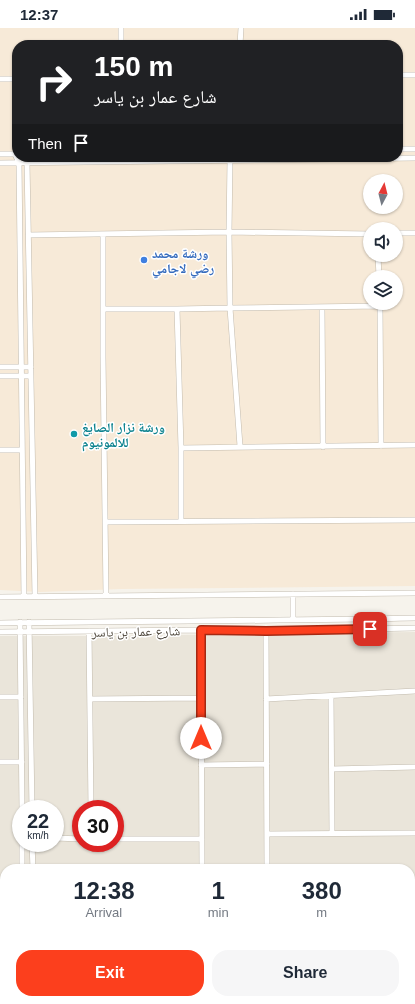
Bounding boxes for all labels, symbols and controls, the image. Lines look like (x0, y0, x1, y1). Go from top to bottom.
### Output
text: 12:37 (20, 6, 58, 23)
text: 150 m (94, 51, 173, 82)
icon: right (28, 56, 80, 108)
text: شارع عمار بن ياسر (94, 87, 217, 107)
icon: arrive (70, 132, 92, 154)
text: Then (28, 135, 62, 152)
north arrow (363, 174, 403, 214)
map controls (363, 174, 403, 310)
button: sound (363, 222, 403, 262)
place label: ورشة محمد رضي لاجامي (152, 246, 214, 279)
marker: ورشة محمد رضي لاجامي (139, 255, 149, 265)
button: layers (363, 270, 403, 310)
place label: ورشة نزار الصايغ للالمونيوم (82, 420, 165, 452)
marker: ورشة نزار الصايغ للالمونيوم (69, 429, 79, 439)
pin (353, 612, 387, 646)
icon: arrive (359, 618, 381, 640)
street label: شارع عمار بن ياسر (91, 623, 180, 642)
position arrow (180, 717, 222, 759)
speed limit sign: 30 (72, 800, 124, 852)
text: 22 (27, 810, 49, 832)
text: km/h (27, 830, 49, 841)
text: 12:38 (73, 877, 135, 904)
text: 1 (211, 877, 225, 904)
text: 380 (302, 877, 342, 904)
text: Arrival (85, 905, 122, 920)
text: min (208, 905, 229, 920)
text: m (316, 905, 327, 920)
button: Exit (16, 950, 204, 996)
button: Share (212, 950, 399, 996)

